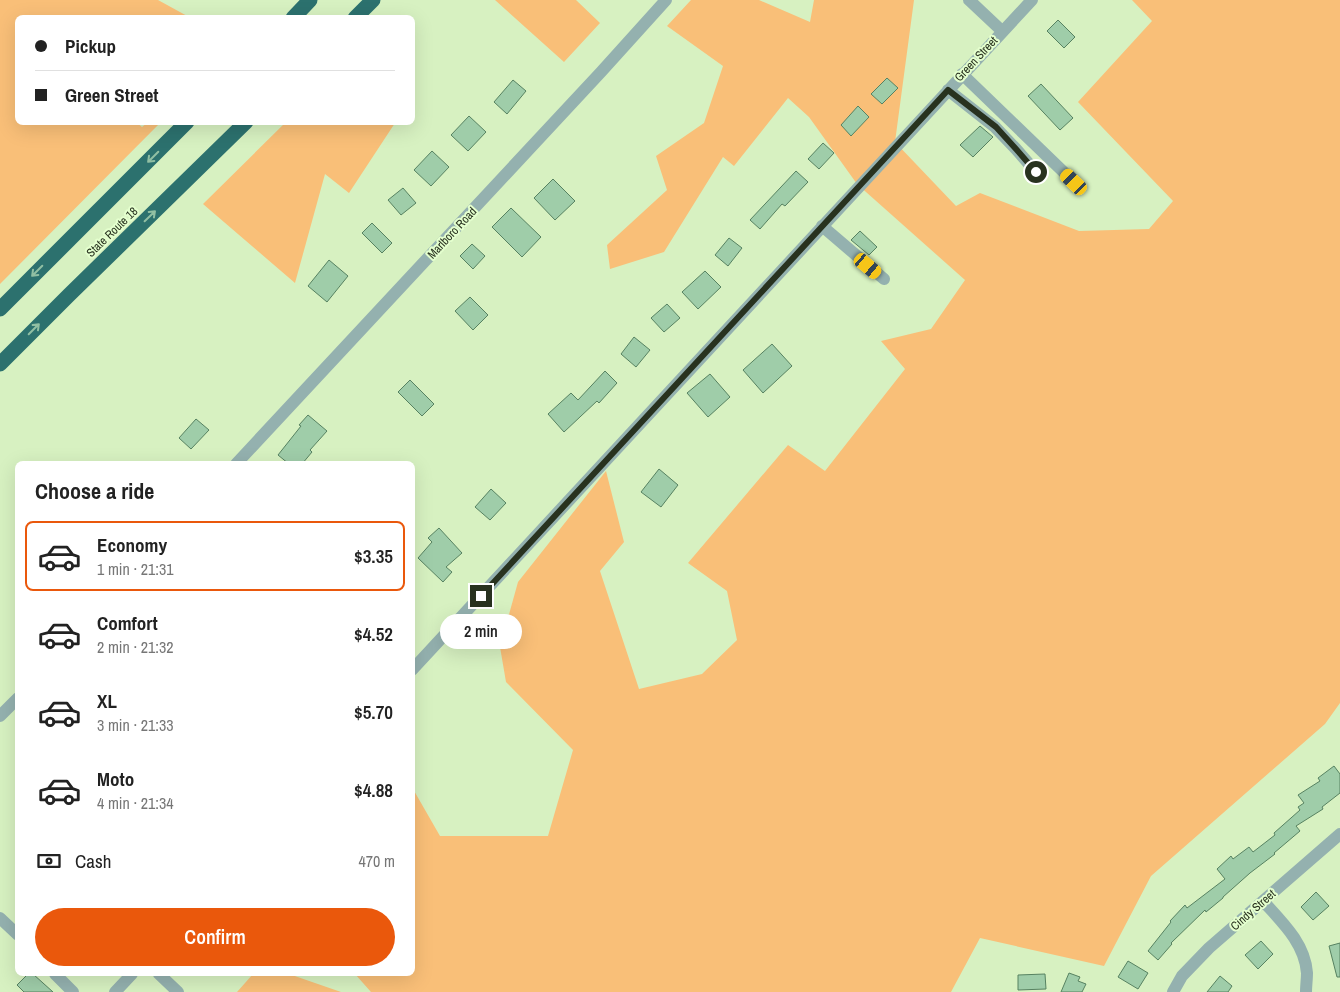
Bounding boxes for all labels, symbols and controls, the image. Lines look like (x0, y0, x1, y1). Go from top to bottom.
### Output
text: Pickup (65, 33, 116, 59)
street label: Green Street (951, 33, 1001, 85)
text: Green Street (65, 82, 159, 108)
one-way arrow (147, 151, 159, 163)
route start (1025, 161, 1047, 183)
car (1058, 166, 1090, 198)
street label: State Route 18 (83, 203, 141, 261)
street label: Marlboro Road (424, 204, 480, 262)
one-way arrow (144, 210, 157, 222)
car (851, 251, 884, 281)
one-way arrow (32, 265, 44, 277)
one-way arrow (28, 324, 40, 336)
text: Choose a ride (35, 476, 154, 506)
text: Economy (97, 532, 167, 558)
icon: car (37, 534, 82, 579)
text: $3.35 (354, 543, 393, 569)
text: 1 min · 21:31 (97, 558, 174, 580)
route end (470, 585, 492, 607)
text: Comfort (97, 610, 158, 636)
icon: car (37, 612, 82, 657)
callout: 2 min (440, 614, 522, 648)
text: 2 min (464, 620, 498, 642)
text: $4.52 (354, 621, 393, 647)
text: 2 min · 21:32 (97, 636, 174, 658)
text: XL (97, 688, 117, 714)
icon: car (37, 690, 82, 735)
text: $5.70 (354, 699, 393, 725)
text: 3 min · 21:33 (97, 714, 174, 736)
text: Moto (97, 766, 134, 792)
icon: car (37, 768, 82, 813)
text: $4.88 (354, 777, 393, 803)
text: 4 min · 21:34 (97, 792, 174, 814)
icon: cash (35, 847, 63, 875)
text: Cash (75, 848, 111, 874)
text: 470 m (359, 850, 395, 872)
street label: Cindy Street (1227, 886, 1279, 934)
button: Confirm (35, 908, 395, 966)

